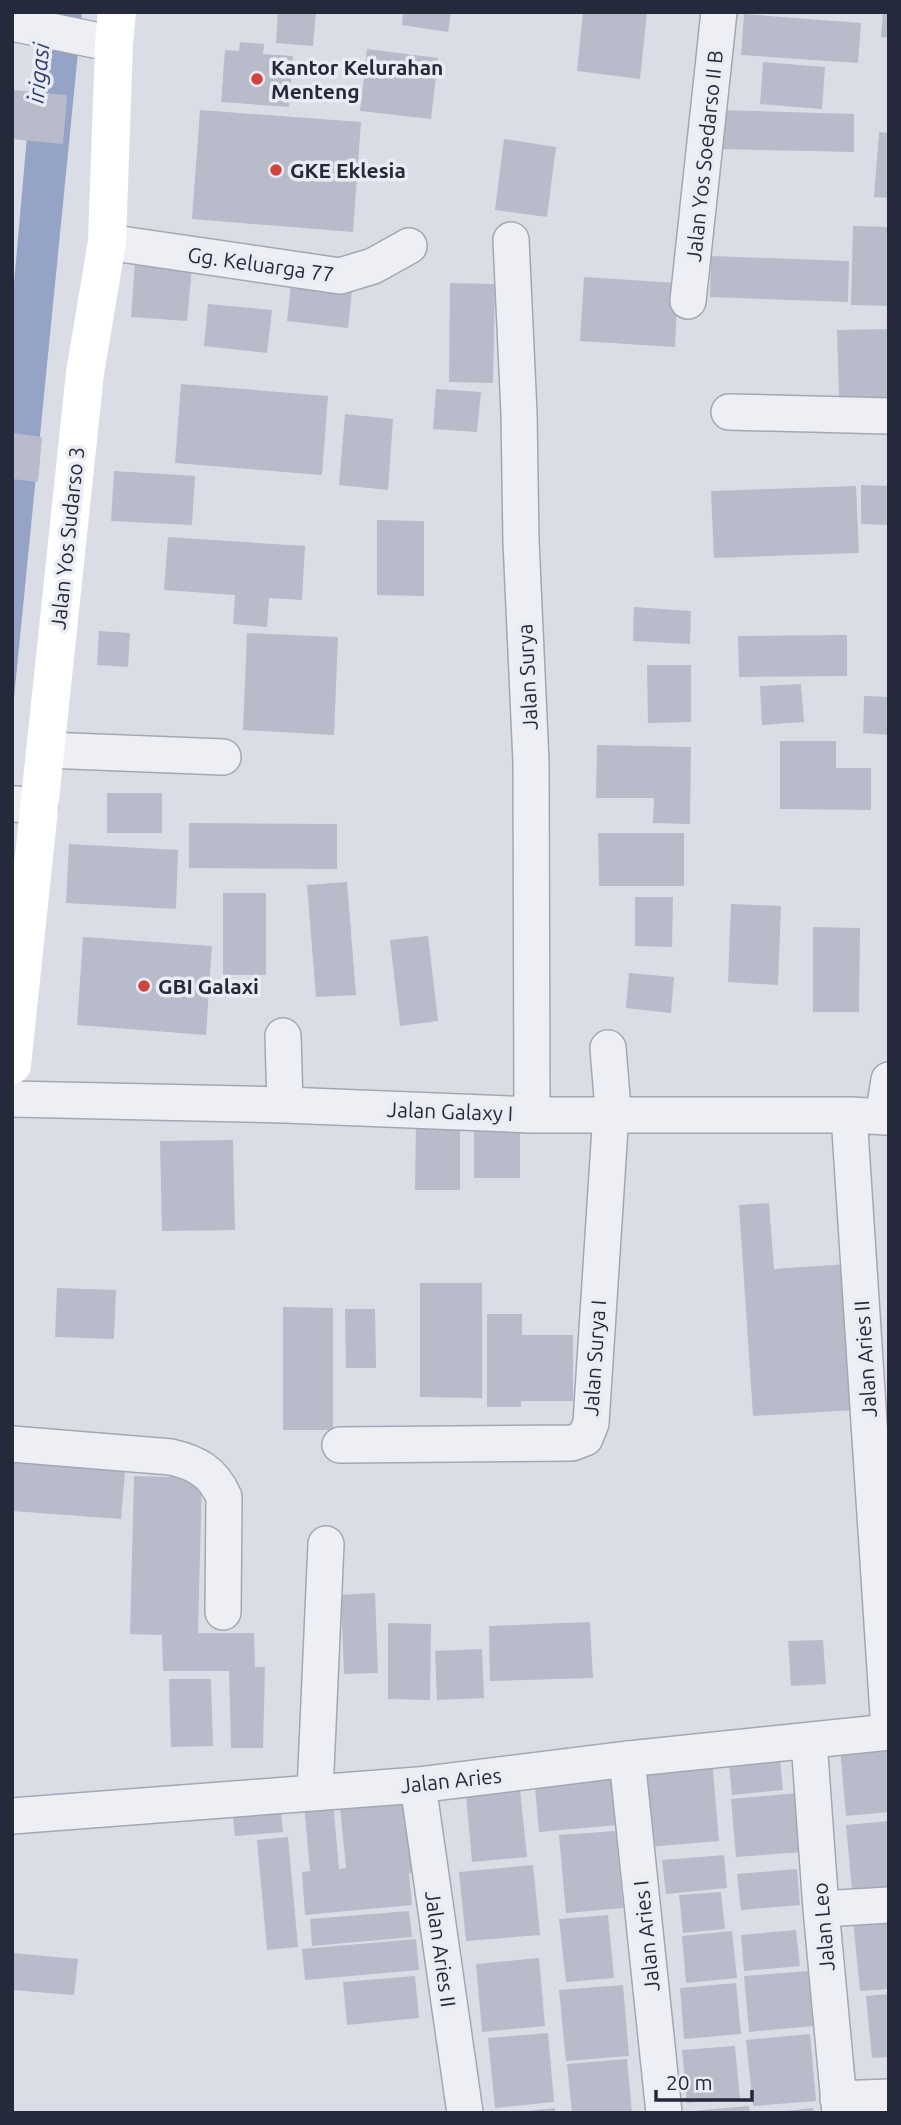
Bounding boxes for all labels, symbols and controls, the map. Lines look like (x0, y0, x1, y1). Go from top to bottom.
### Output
water label: irigasi (22, 40, 54, 104)
street label: Jalan Yos Soedarso II B (681, 49, 727, 263)
place label: Kantor Kelurahan Menteng (271, 55, 443, 103)
marker: Kantor Kelurahan Menteng (249, 71, 265, 87)
place label: GKE Eklesia (290, 158, 406, 182)
marker: GKE Eklesia (268, 162, 284, 178)
street label: Gg. Keluarga 77 (186, 242, 336, 286)
street label: Jalan Yos Sudarso 3 (45, 445, 89, 631)
street label: Jalan Surya (512, 623, 542, 731)
place label: GBI Galaxi (158, 974, 259, 998)
marker: GBI Galaxi (136, 978, 152, 994)
street label: Jalan Galaxy I (386, 1097, 514, 1125)
street label: Jalan Surya I (578, 1299, 610, 1417)
street label: Jalan Aries II (849, 1300, 881, 1418)
street label: Jalan Aries (399, 1763, 503, 1797)
street label: Jalan Aries I (628, 1879, 664, 1993)
street label: Jalan Leo (807, 1882, 839, 1972)
street label: Jalan Aries II (421, 1889, 461, 2009)
scale bar (656, 2058, 752, 2102)
text: 20 m (666, 2070, 713, 2094)

